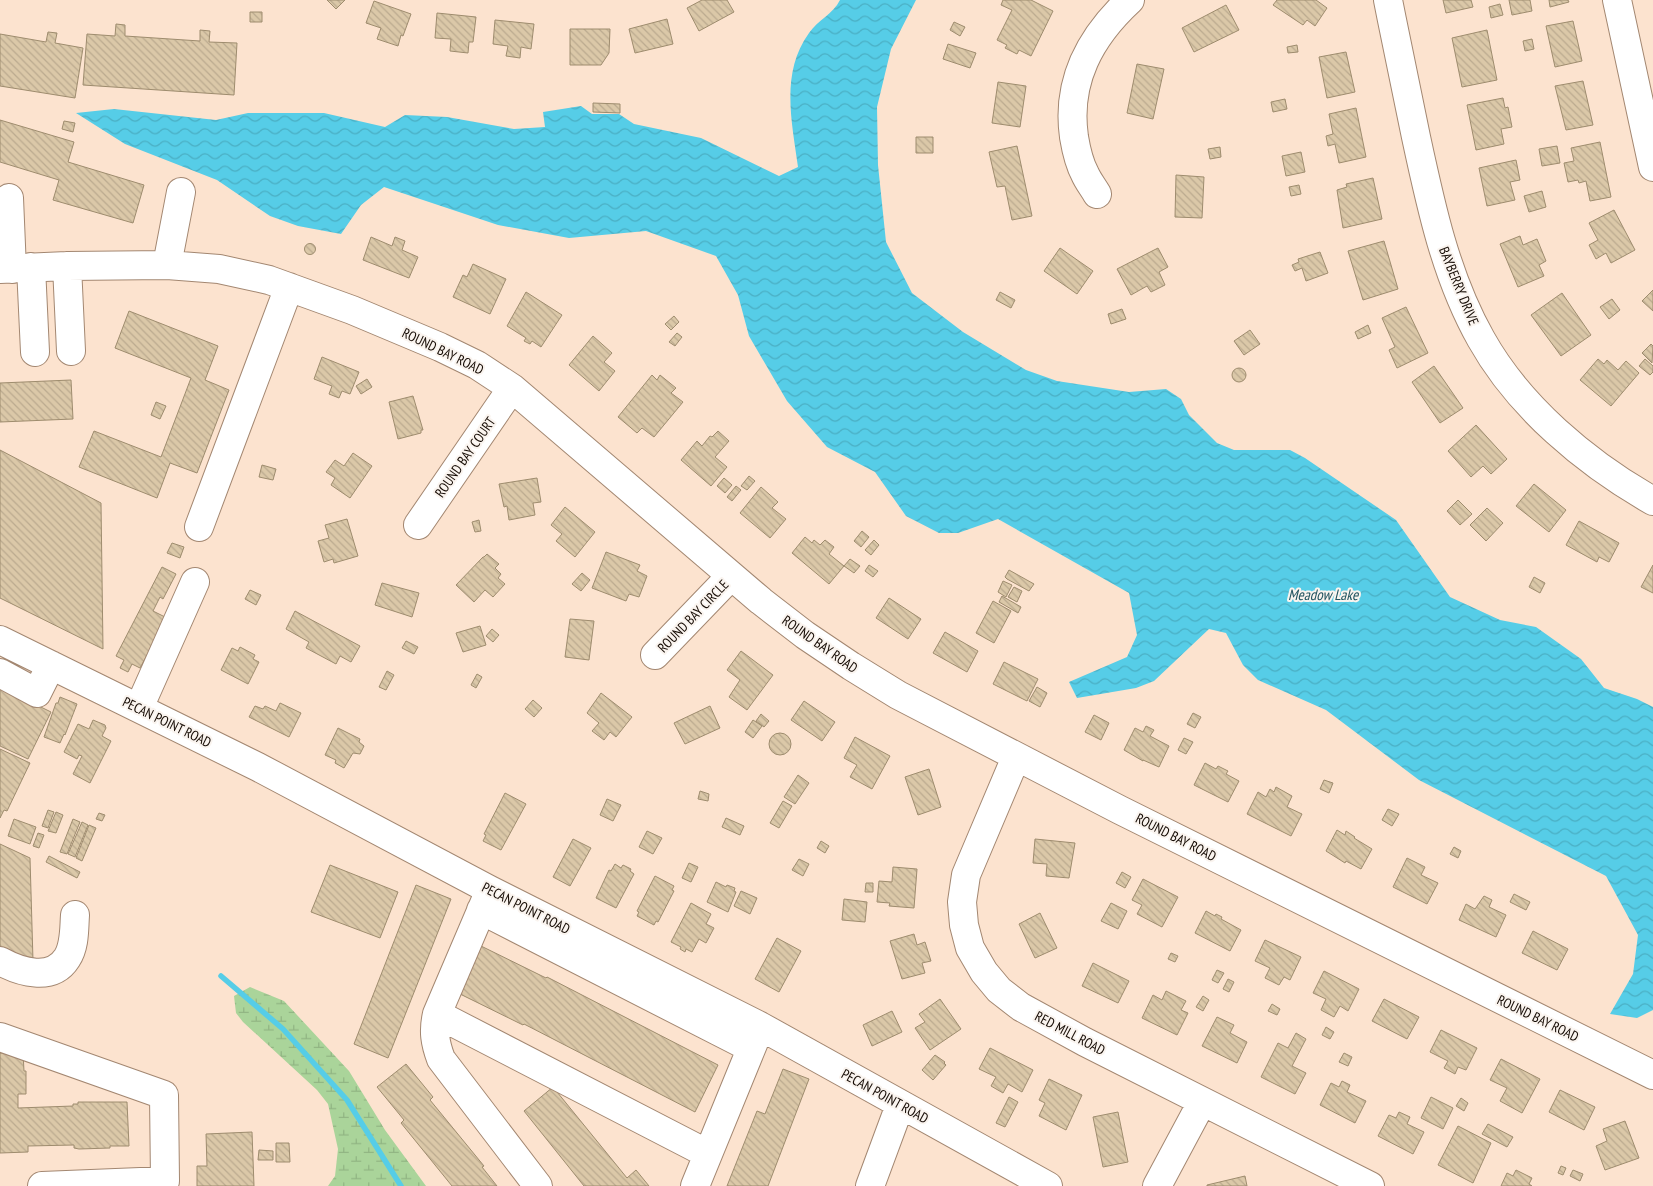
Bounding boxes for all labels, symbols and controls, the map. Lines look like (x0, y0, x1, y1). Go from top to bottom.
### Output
street label: BAYBERRY DRIVE (1435, 244, 1483, 328)
street label: ROUND BAY ROAD (399, 324, 487, 378)
street label: ROUND BAY COURT (431, 413, 500, 501)
street label: ROUND BAY CIRCLE (654, 576, 732, 656)
water label: Meadow Lake (1288, 585, 1359, 604)
street label: ROUND BAY ROAD (779, 611, 861, 677)
street label: PECAN POINT ROAD (120, 693, 214, 751)
street label: ROUND BAY ROAD (1133, 809, 1219, 865)
street label: PECAN POINT ROAD (479, 878, 573, 938)
street label: ROUND BAY ROAD (1494, 991, 1582, 1045)
street label: RED MILL ROAD (1032, 1007, 1108, 1059)
street label: PECAN POINT ROAD (838, 1065, 932, 1127)

